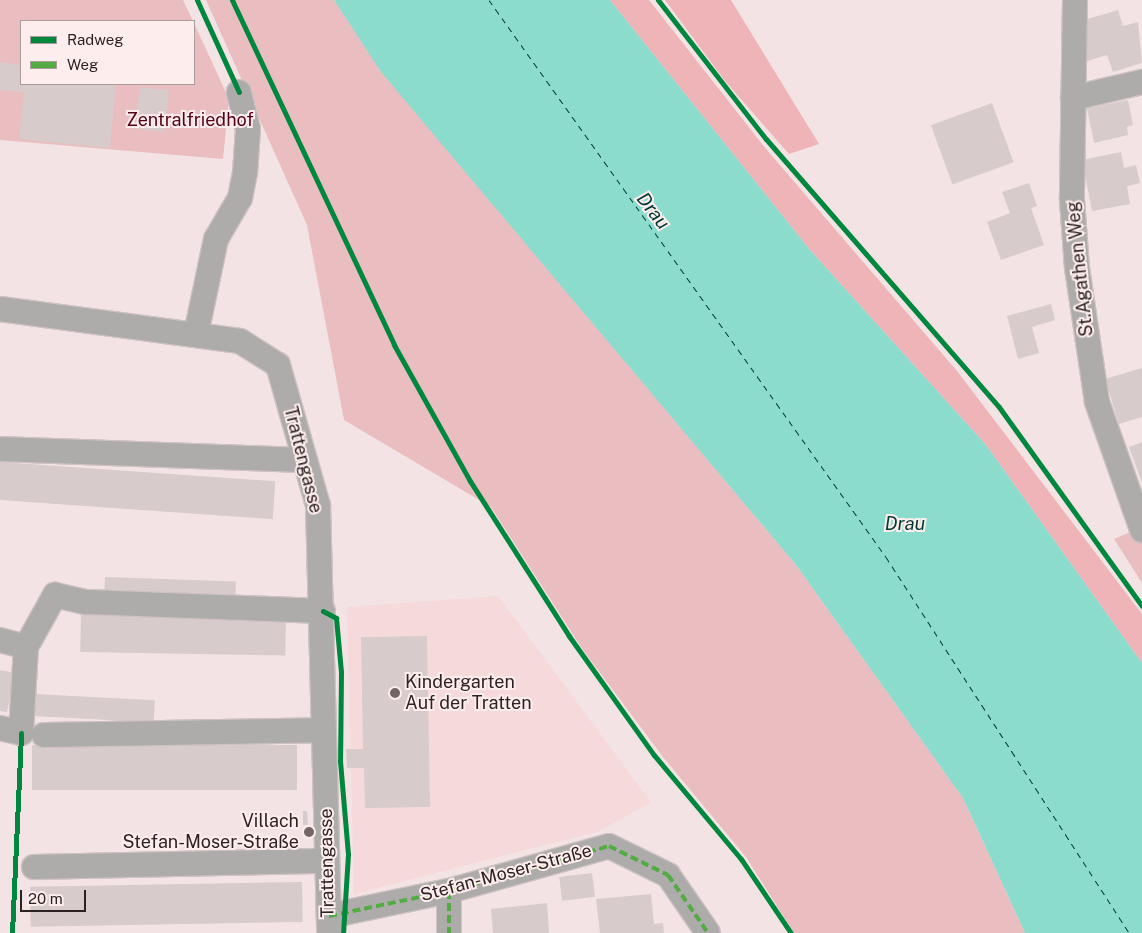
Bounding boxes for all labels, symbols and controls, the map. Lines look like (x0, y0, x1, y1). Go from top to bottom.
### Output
legend (20, 20, 195, 85)
text: Radweg (67, 31, 124, 48)
text: Weg (67, 56, 98, 73)
park label: Zentralfriedhof (126, 109, 254, 131)
water label: Drau (632, 188, 674, 234)
street label: St.Agathen Weg (1062, 200, 1098, 338)
street label: Trattengasse (279, 405, 327, 515)
water label: Drau (885, 513, 925, 535)
place label: Kindergarten Auf der Tratten (405, 672, 532, 714)
marker: Kindergarten Auf der Tratten (389, 687, 401, 699)
street label: Trattengasse (315, 808, 339, 918)
place label: Villach Stefan-Moser-Straße (122, 811, 299, 854)
marker: Villach Stefan-Moser-Straße (303, 826, 315, 838)
street label: Stefan-Moser-Straße (418, 840, 594, 906)
scale bar (22, 880, 89, 912)
text: 20 m (28, 890, 63, 907)

